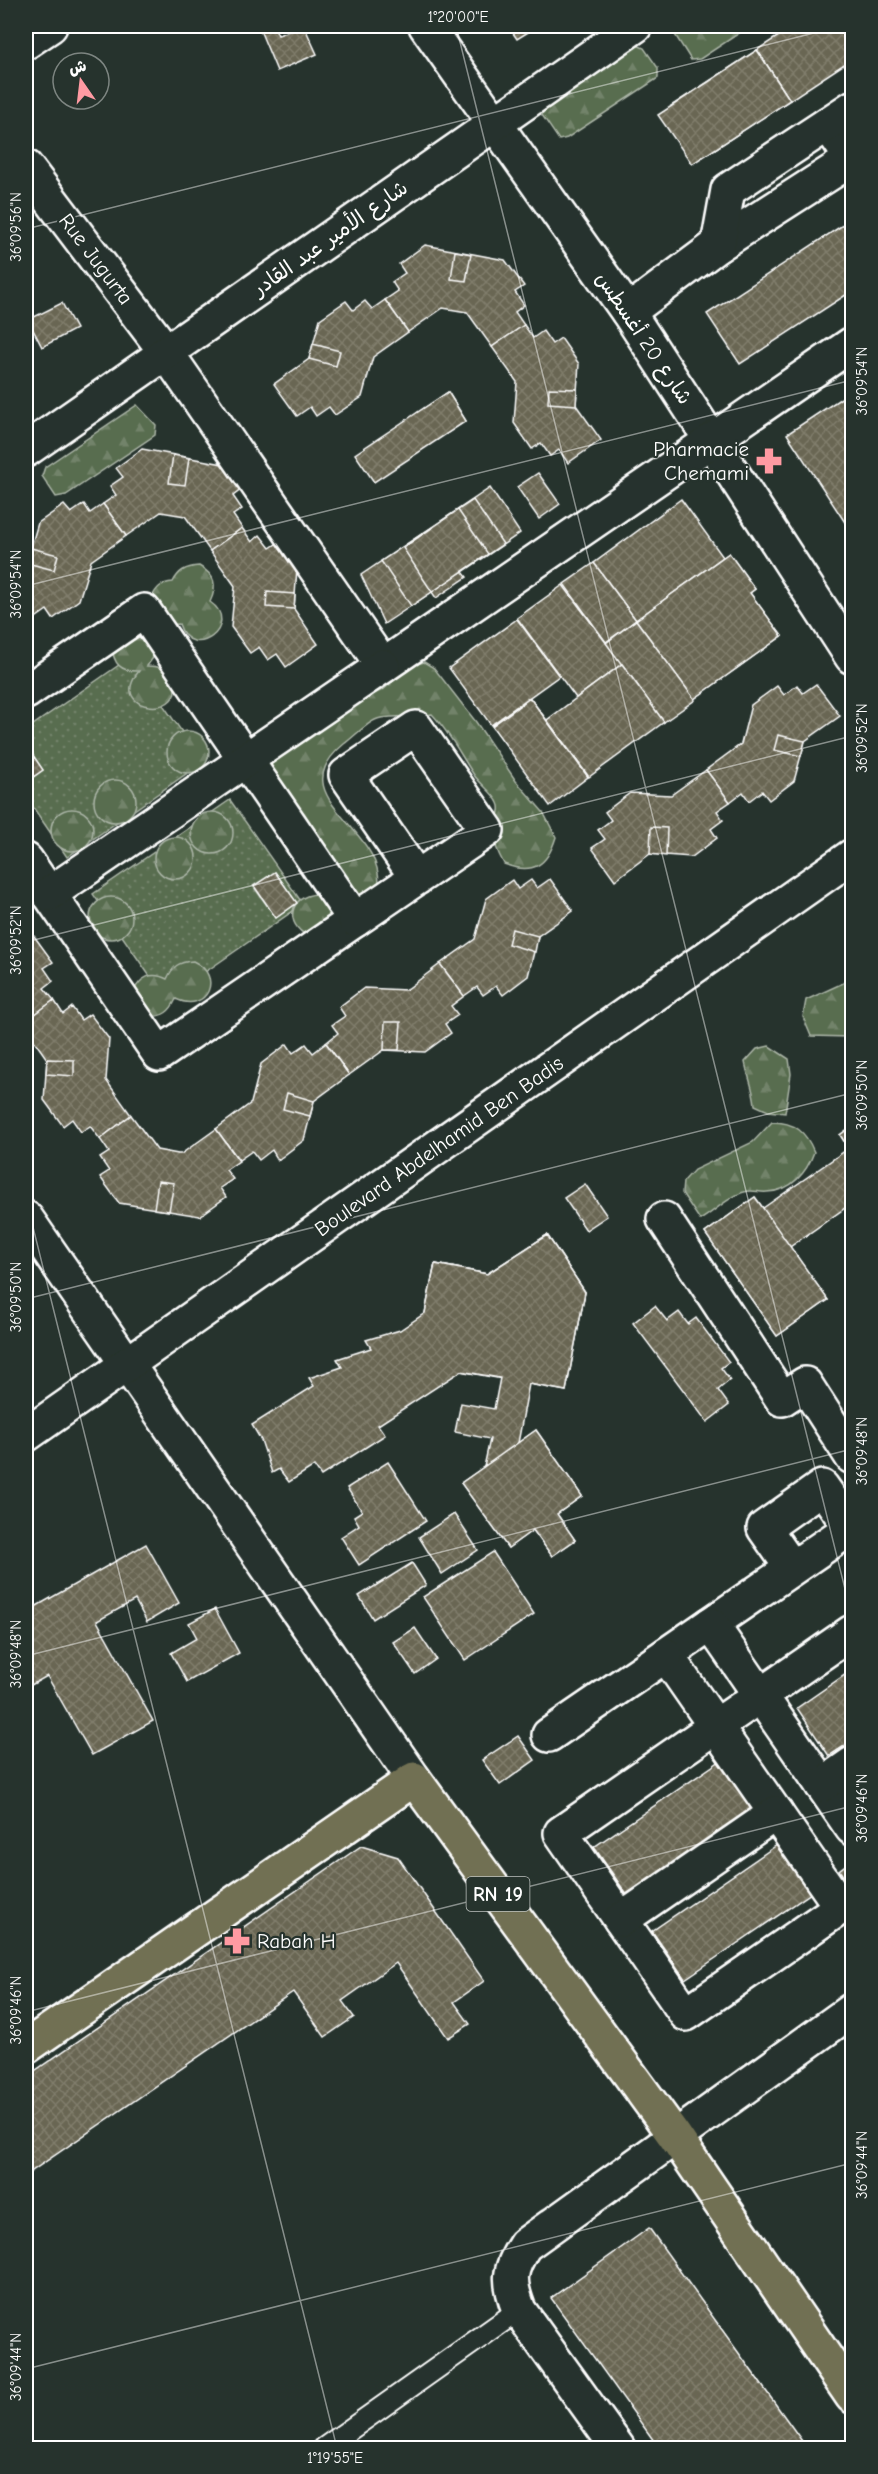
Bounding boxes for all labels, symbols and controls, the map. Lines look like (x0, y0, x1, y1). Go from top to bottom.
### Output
text: 1°20'00"E (427, 8, 489, 26)
north arrow (51, 51, 111, 111)
text: ش (67, 57, 88, 78)
street label: شارع الأمير عبد القادر (245, 174, 414, 304)
text: 36°09'56"N (7, 192, 25, 262)
street label: Rue Jugurta (54, 209, 138, 309)
street label: شارع 20 أغسطس (588, 267, 697, 411)
text: 36°09'54"N (853, 347, 871, 415)
place label: Pharmacie Chemami (653, 437, 749, 485)
pharmacy icon: Pharmacie Chemami (754, 446, 784, 476)
text: 36°09'54"N (7, 550, 25, 618)
text: 36°09'52"N (853, 703, 871, 773)
text: 36°09'52"N (7, 905, 25, 975)
street label: Boulevard Abdelhamid Ben Badis (310, 1051, 568, 1241)
text: 36°09'50"N (853, 1060, 871, 1130)
text: 36°09'50"N (7, 1262, 25, 1332)
text: 36°09'48"N (853, 1417, 871, 1485)
text: 36°09'48"N (7, 1620, 25, 1688)
text: 36°09'46"N (853, 1774, 871, 1842)
road number: RN 19 (466, 1877, 530, 1911)
pharmacy icon: Rabah H (222, 1926, 252, 1956)
place label: Rabah H (257, 1929, 336, 1953)
text: 36°09'46"N (7, 1976, 25, 2044)
text: 36°09'44"N (853, 2131, 871, 2199)
text: 36°09'44"N (7, 2333, 25, 2401)
text: 1°19'55"E (307, 2449, 363, 2467)

